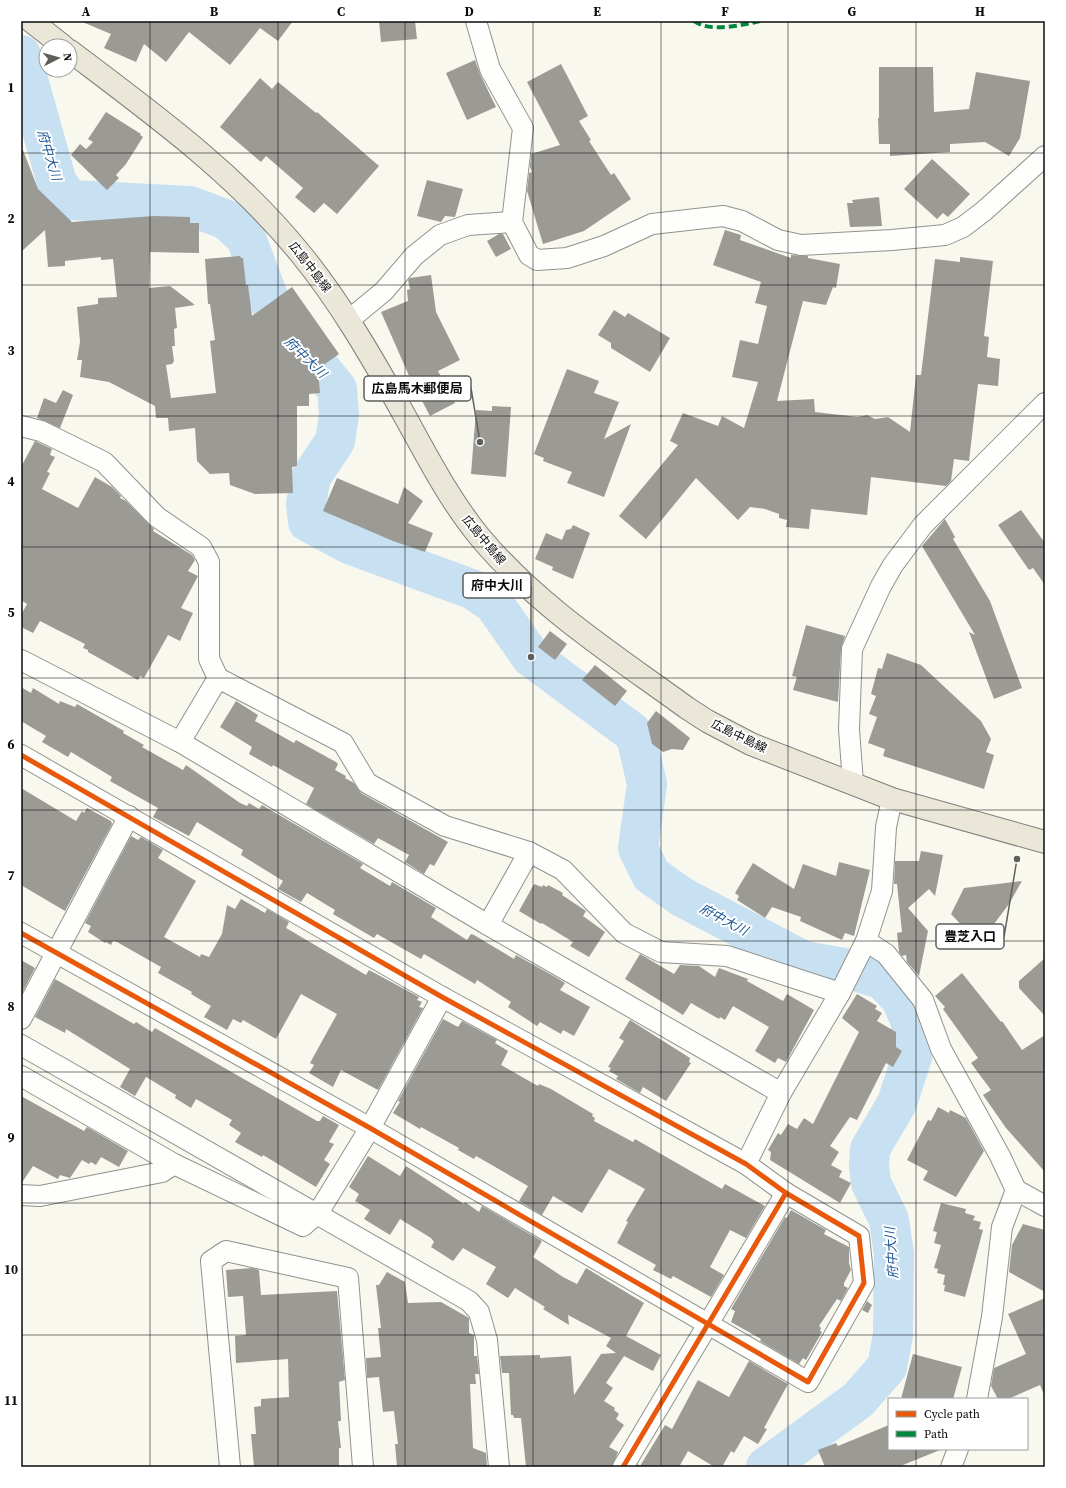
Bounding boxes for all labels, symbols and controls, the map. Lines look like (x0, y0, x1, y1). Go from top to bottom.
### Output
text: A (82, 3, 91, 20)
text: B (210, 3, 219, 20)
text: C (337, 3, 345, 20)
text: D (464, 3, 474, 20)
text: E (593, 3, 601, 20)
text: F (721, 3, 729, 20)
text: G (848, 3, 857, 20)
text: H (975, 3, 985, 20)
north arrow (38, 38, 78, 78)
text: N (60, 52, 75, 62)
text: 1 (7, 79, 15, 96)
water label: 府中大川 (34, 128, 66, 184)
text: 2 (7, 210, 15, 227)
street label: 広島中島線 (285, 238, 335, 296)
water label: 府中大川 (281, 333, 332, 383)
text: 3 (7, 342, 15, 359)
callout: 広島馬木郵便局 (364, 376, 471, 401)
text: 広島馬木郵便局 (371, 380, 463, 397)
text: 4 (7, 473, 15, 490)
street label: 広島中島線 (459, 512, 509, 568)
callout: 府中大川 (463, 573, 531, 598)
text: 府中大川 (471, 577, 523, 594)
text: 5 (7, 604, 15, 621)
street label: 広島中島線 (709, 716, 769, 756)
text: 6 (7, 736, 15, 753)
text: 7 (7, 867, 15, 884)
water label: 府中大川 (697, 900, 752, 940)
callout: 豊芝入口 (936, 924, 1004, 949)
text: 豊芝入口 (944, 928, 996, 945)
text: 8 (7, 998, 15, 1015)
text: 9 (7, 1129, 15, 1146)
water label: 府中大川 (881, 1224, 902, 1280)
text: 10 (4, 1261, 18, 1278)
text: 11 (4, 1392, 18, 1409)
legend (888, 1398, 1028, 1450)
text: Cycle path (924, 1406, 980, 1422)
text: Path (924, 1426, 948, 1442)

